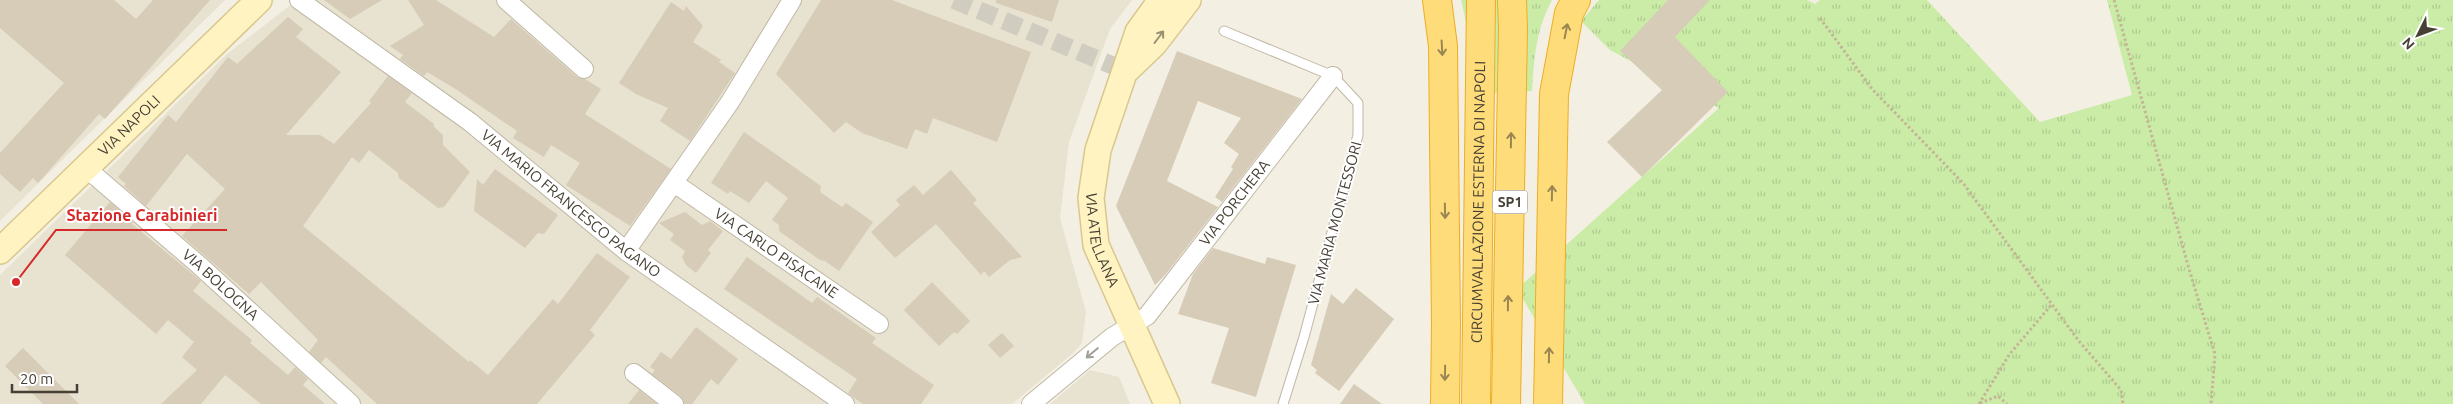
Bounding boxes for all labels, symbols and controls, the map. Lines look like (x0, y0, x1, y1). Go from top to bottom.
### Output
north arrow (2393, 10, 2443, 60)
one-way arrow (1562, 24, 1571, 40)
one-way arrow (1154, 31, 1165, 44)
text: N (2399, 34, 2418, 53)
one-way arrow (1438, 40, 1447, 56)
street label: CIRCUMVALLAZIONE ESTERNA DI NAPOLI (1468, 61, 1488, 343)
street label: VIA NAPOLI (95, 92, 163, 159)
street label: VIA MARIO FRANCESCO PAGANO (478, 126, 664, 281)
one-way arrow (1507, 133, 1516, 149)
street label: VIA MARIA MONTESSORI (1305, 139, 1365, 306)
street label: VIA PORCHERA (1196, 156, 1273, 249)
one-way arrow (1547, 185, 1557, 202)
road number: SP1 (1492, 190, 1528, 213)
street label: VIA ATELLANA (1082, 191, 1123, 290)
callout: Stazione Carabinieri (56, 199, 227, 230)
one-way arrow (1440, 202, 1450, 219)
street label: VIA CARLO PISACANE (711, 204, 842, 301)
text: Stazione Carabinieri (67, 206, 217, 224)
street label: VIA BOLOGNA (179, 246, 262, 323)
one-way arrow (1503, 295, 1513, 312)
one-way arrow (1086, 348, 1099, 359)
one-way arrow (1544, 348, 1554, 364)
scale bar (12, 362, 78, 394)
one-way arrow (1440, 365, 1450, 381)
text: 20 m (20, 370, 53, 387)

